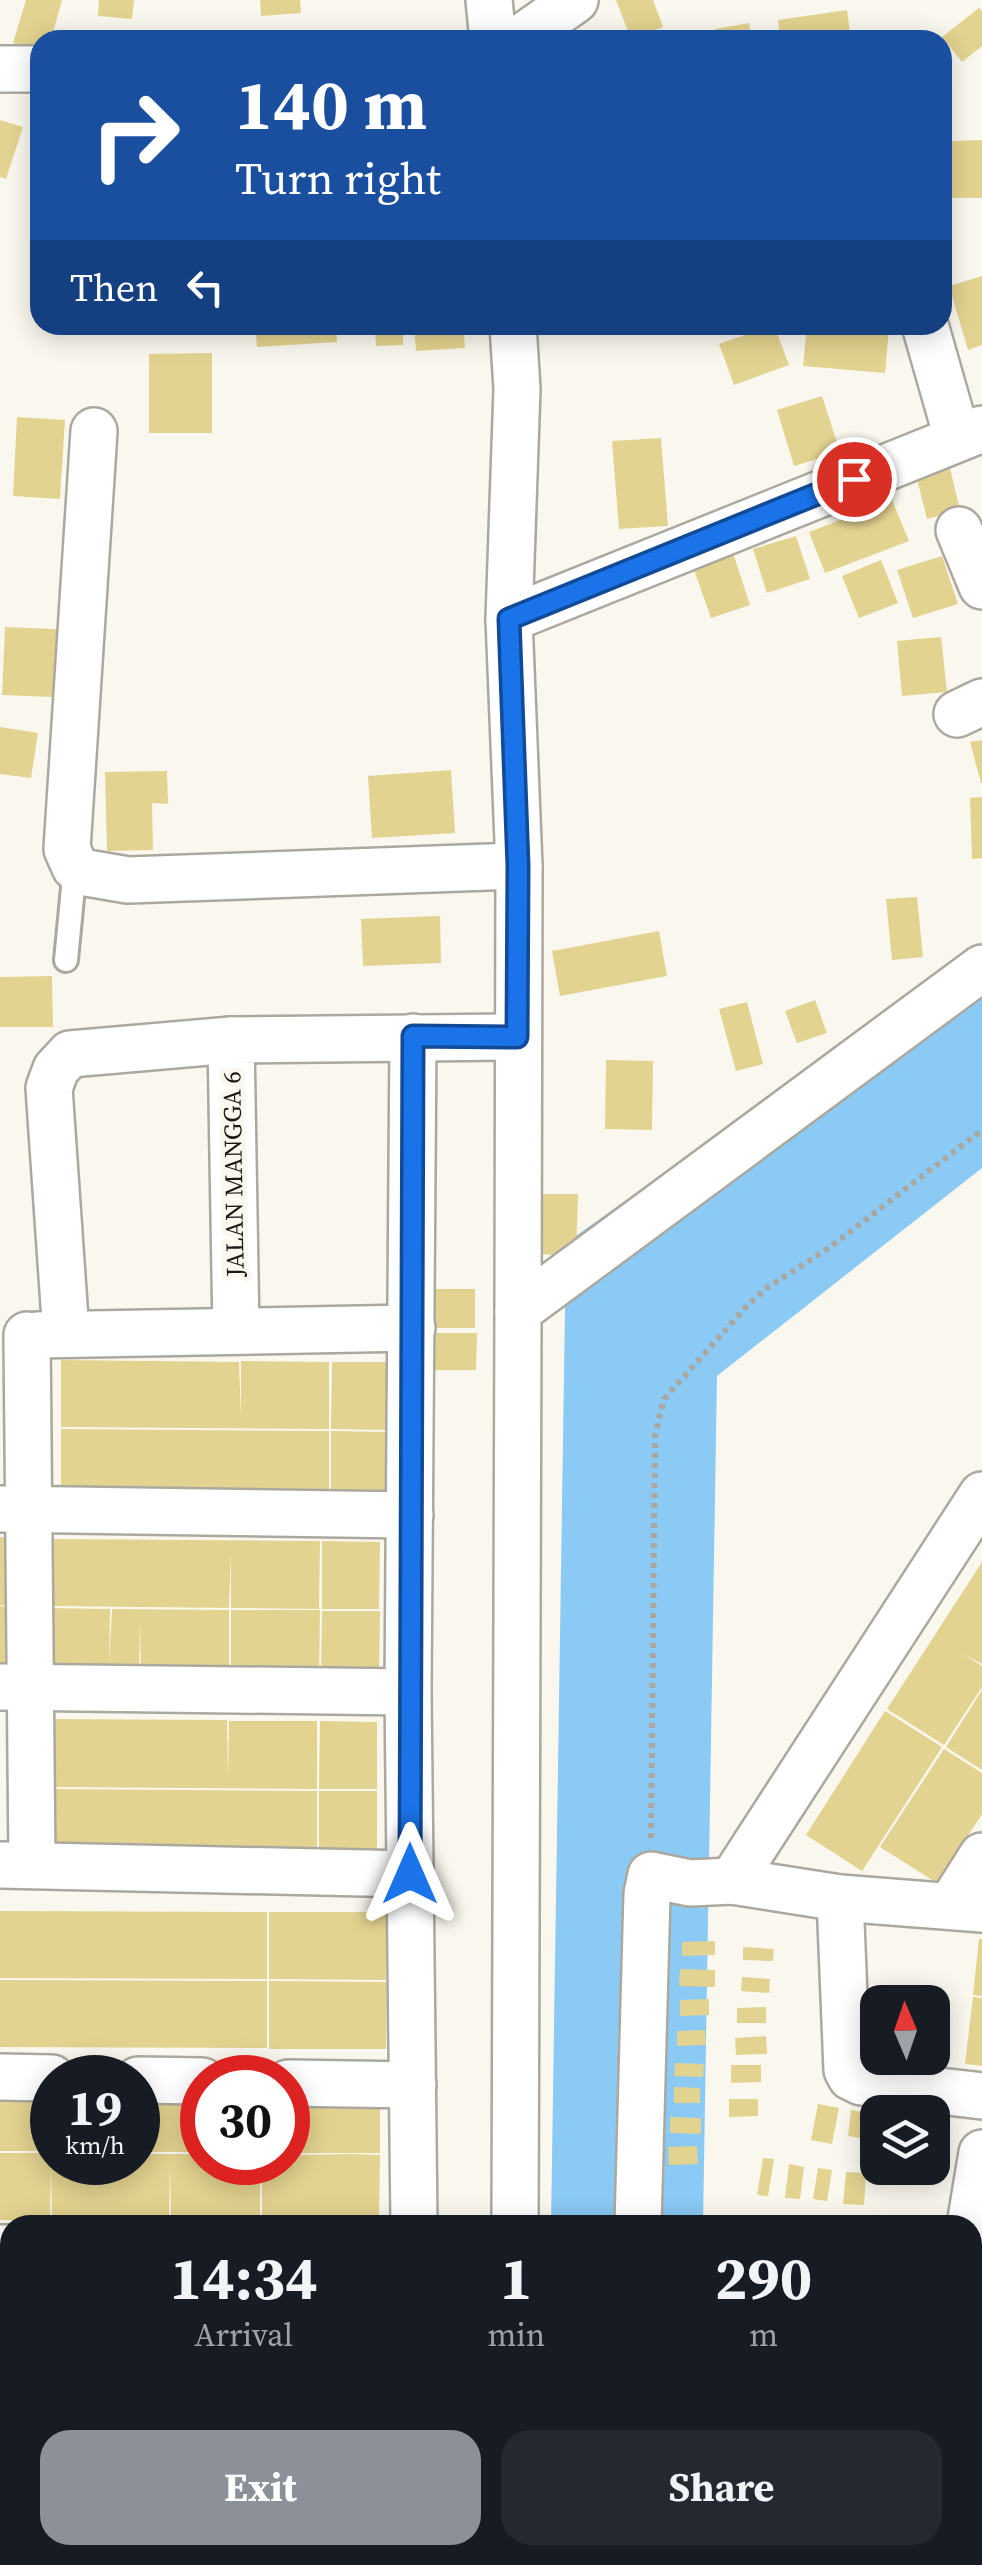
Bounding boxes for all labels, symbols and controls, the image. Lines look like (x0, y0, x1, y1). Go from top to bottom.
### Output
text: 140 m (235, 56, 427, 152)
icon: right (70, 70, 200, 200)
text: Turn right (235, 147, 441, 209)
icon: left (178, 260, 233, 315)
text: Then (70, 262, 158, 314)
pin (812, 437, 897, 522)
icon: arrive (827, 452, 882, 507)
street label: JALAN MANGGA 6 (214, 1071, 252, 1278)
position arrow (358, 1822, 462, 1926)
north arrow (860, 1985, 950, 2075)
map controls (860, 1985, 950, 2185)
speed limit sign: 30 (180, 2055, 310, 2185)
text: 19 (68, 2073, 122, 2142)
button: layers (860, 2095, 950, 2185)
text: km/h (65, 2128, 125, 2162)
text: 14:34 (170, 2237, 318, 2319)
text: 1 (500, 2237, 533, 2319)
text: 290 (715, 2237, 812, 2319)
text: Arrival (194, 2313, 293, 2357)
text: min (487, 2313, 545, 2357)
text: m (749, 2313, 778, 2357)
button: Exit (40, 2430, 481, 2545)
button: Share (501, 2430, 942, 2545)

